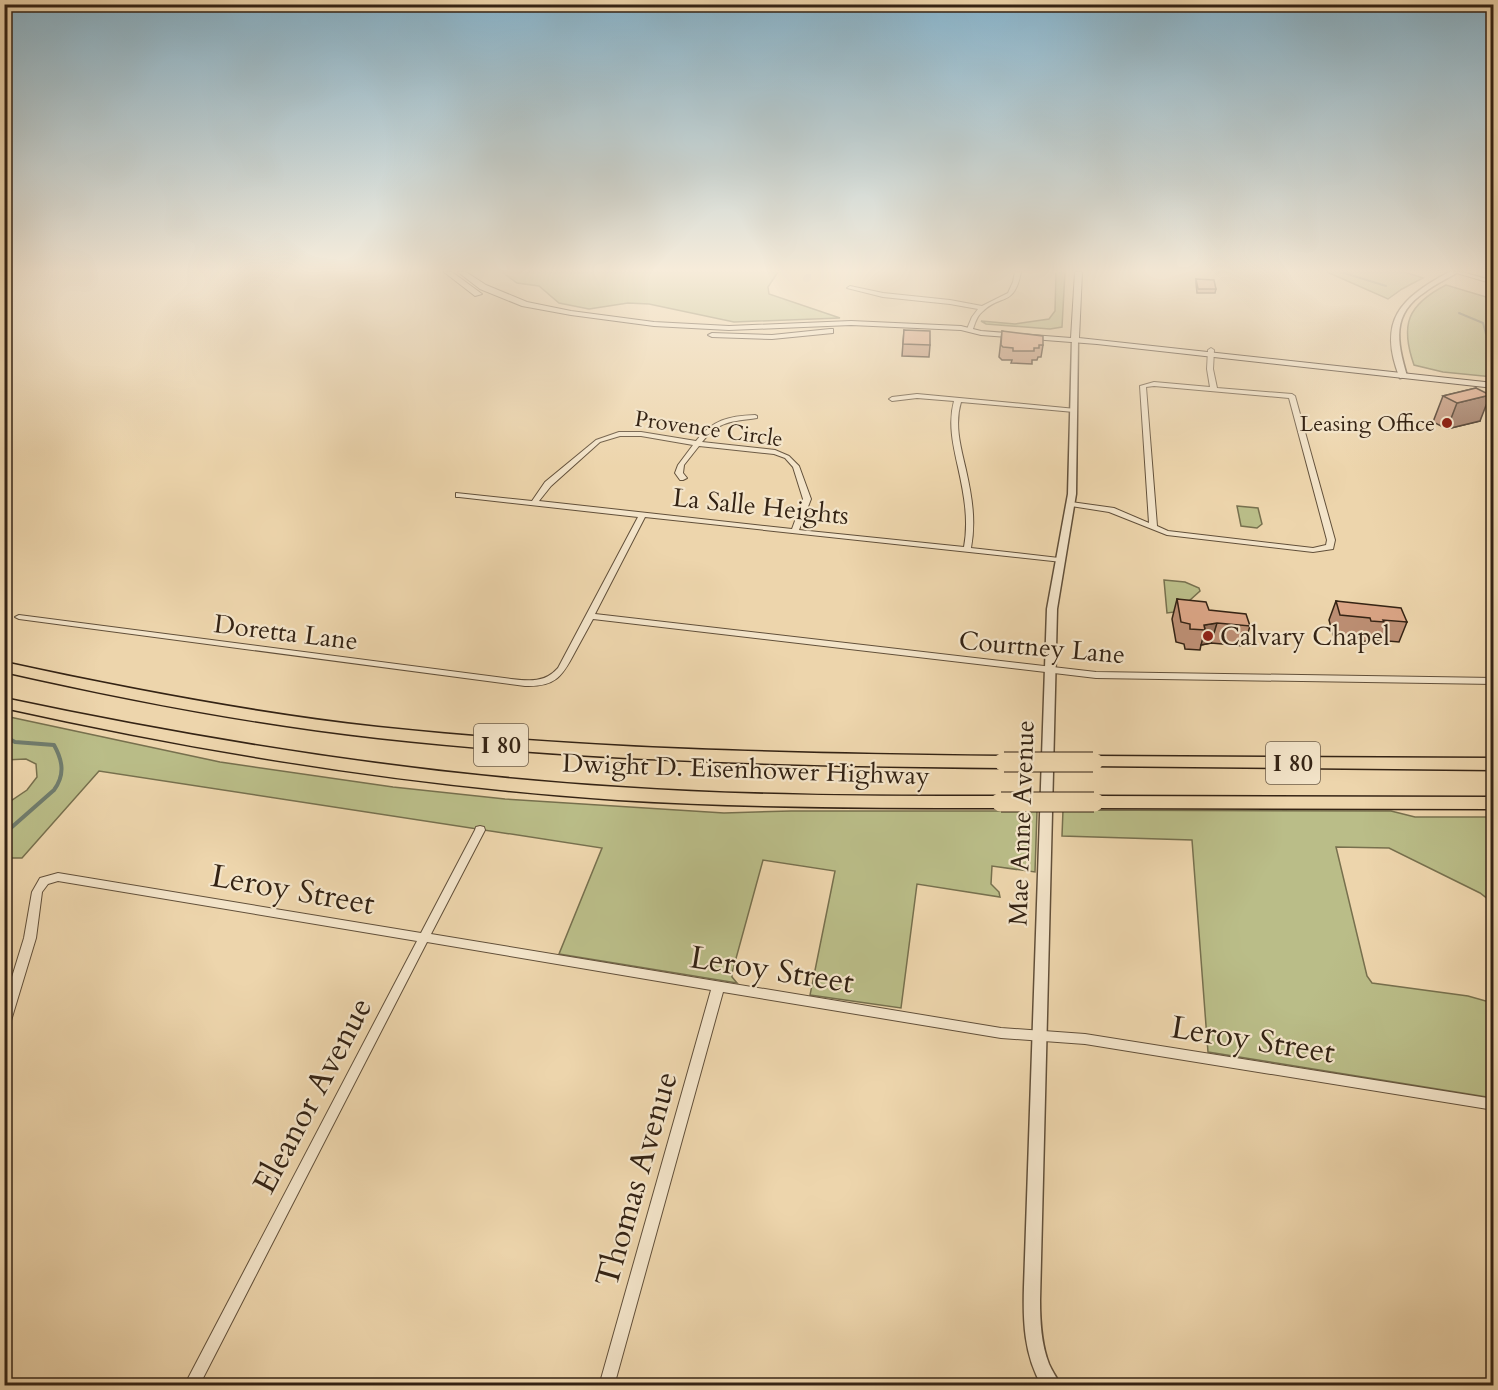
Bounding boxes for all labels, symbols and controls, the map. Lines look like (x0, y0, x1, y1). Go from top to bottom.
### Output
street label: Provence Circle (633, 404, 785, 454)
place label: Leasing Office (1300, 409, 1435, 439)
marker: Leasing Office (1440, 416, 1454, 430)
street label: La Salle Heights (671, 480, 851, 533)
street label: Doretta Lane (212, 606, 360, 659)
place label: Calvary Chapel (1220, 619, 1390, 654)
street label: Courtney Lane (957, 623, 1127, 672)
marker: Calvary Chapel (1201, 629, 1215, 643)
street label: Mae Anne Avenue (1000, 720, 1043, 926)
road number: I 80 (474, 724, 528, 766)
road number: I 80 (1266, 742, 1320, 784)
street label: Dwight D. Eisenhower Highway (562, 746, 931, 793)
street label: Leroy Street (208, 854, 378, 926)
street label: Leroy Street (687, 935, 857, 1005)
street label: Eleanor Avenue (243, 990, 383, 1201)
street label: Leroy Street (1168, 1005, 1338, 1075)
street label: Thomas Avenue (585, 1066, 689, 1292)

